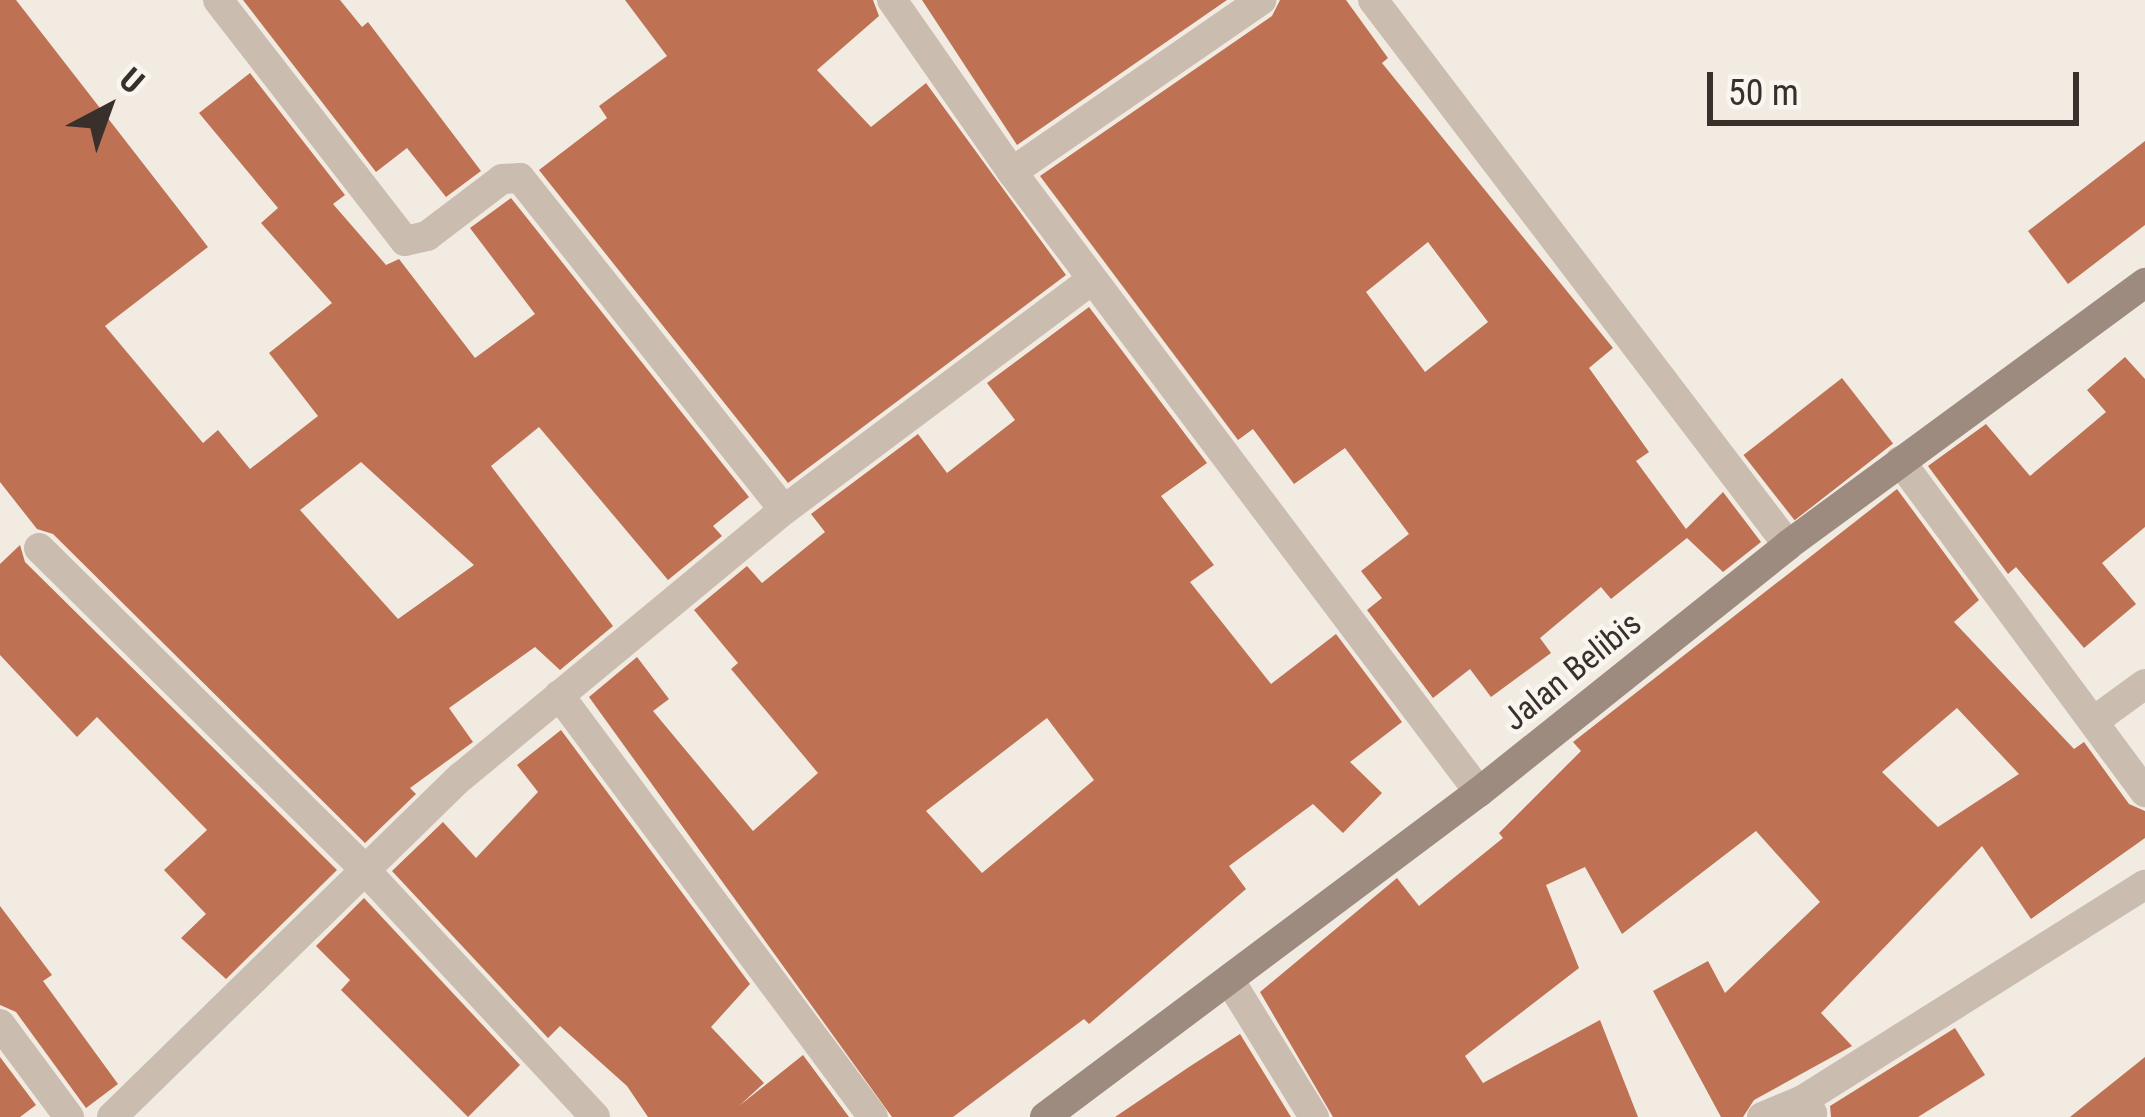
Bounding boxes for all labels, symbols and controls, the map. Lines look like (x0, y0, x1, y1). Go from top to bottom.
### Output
north arrow (48, 48, 168, 168)
scale bar (1713, 48, 2085, 122)
text: U (112, 60, 152, 101)
text: 50 m (1728, 72, 1799, 114)
street label: Jalan Belibis (1495, 603, 1649, 739)

